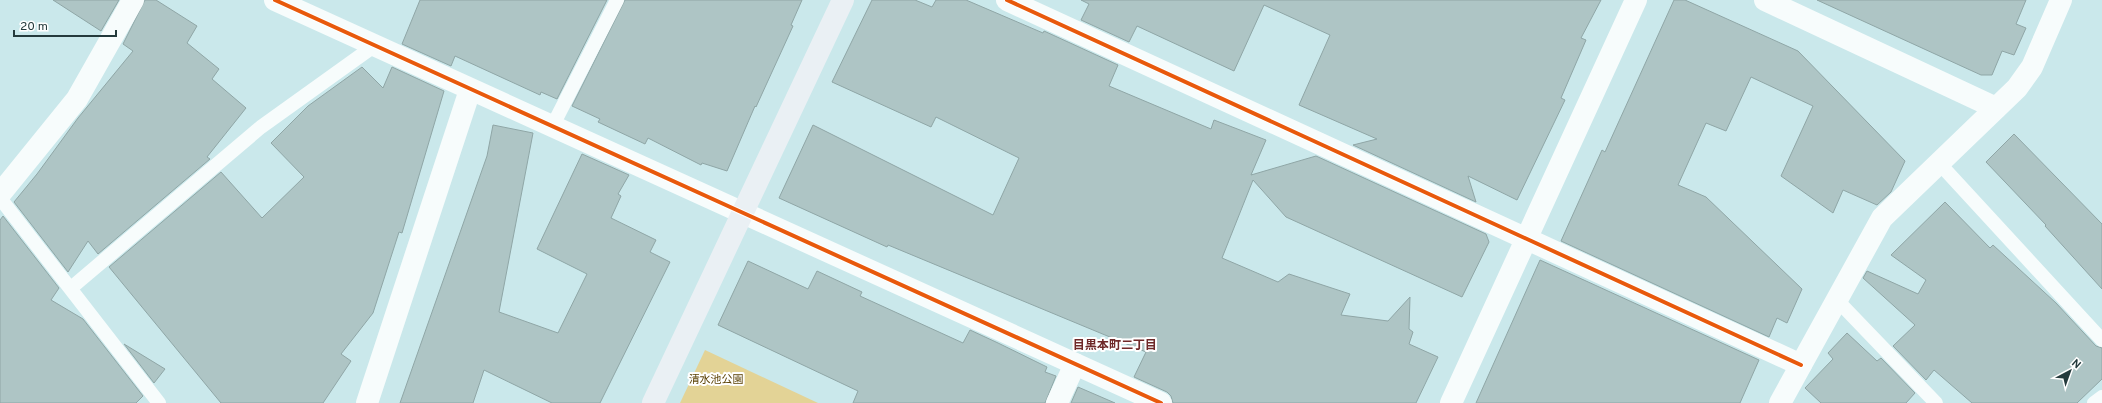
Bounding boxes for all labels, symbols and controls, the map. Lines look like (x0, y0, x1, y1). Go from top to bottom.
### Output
scale bar (14, 12, 116, 38)
text: 20 m (20, 19, 48, 35)
district label: 目黒本町二丁目 (1073, 338, 1157, 354)
north arrow (2050, 351, 2090, 391)
text: N (2068, 356, 2083, 372)
park label: 清水池公園 (689, 373, 744, 387)

